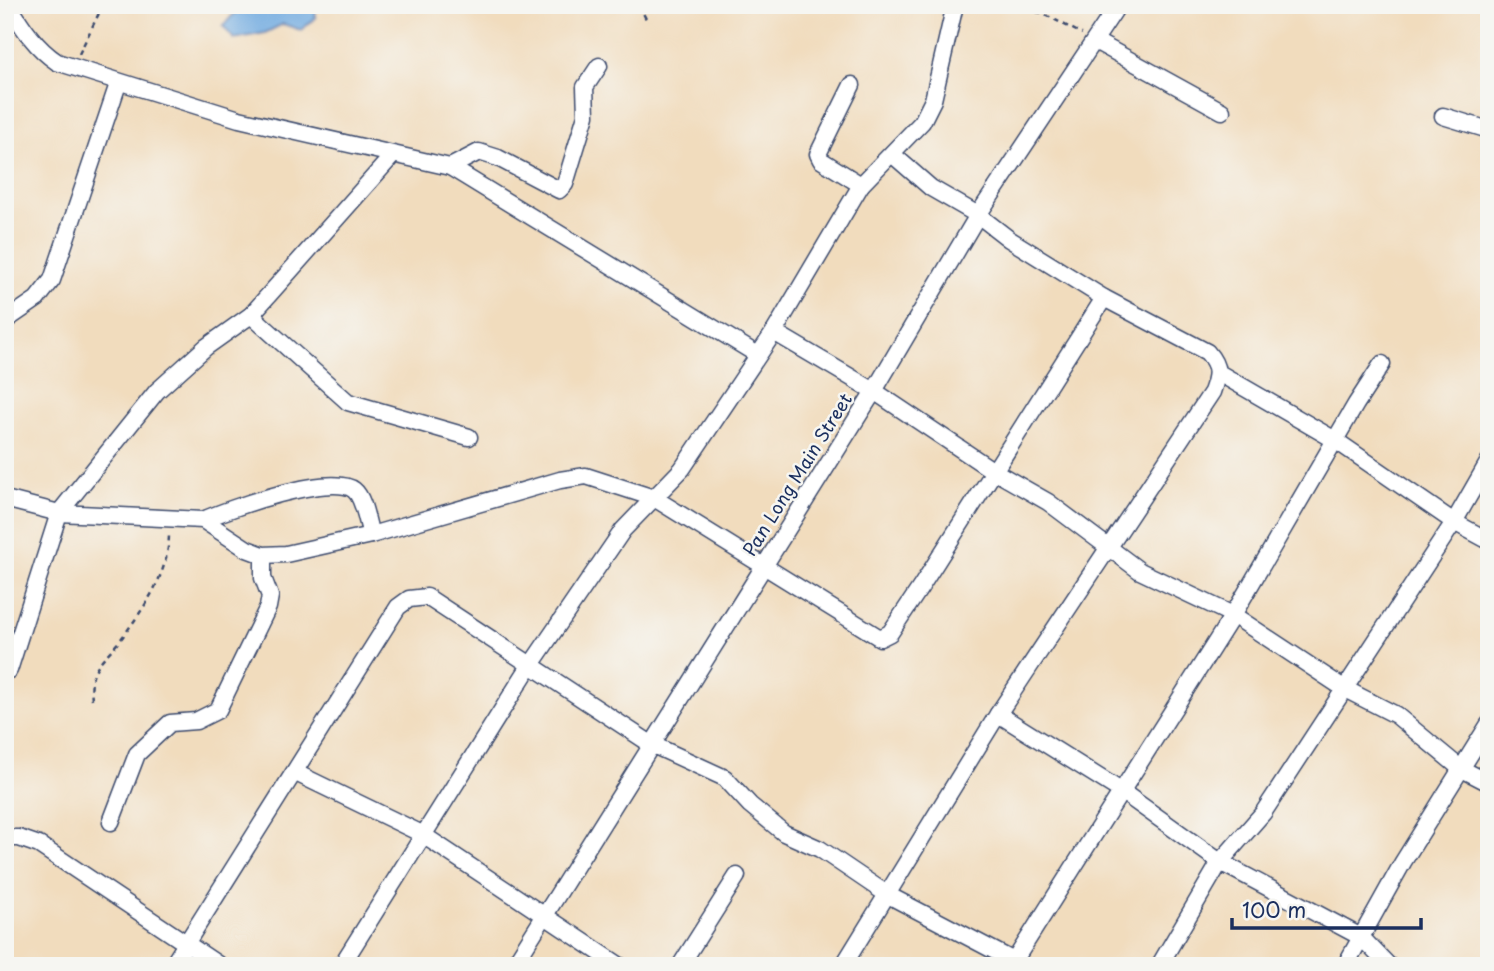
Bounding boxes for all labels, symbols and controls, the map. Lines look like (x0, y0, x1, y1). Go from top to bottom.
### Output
street label: Pan Long Main Street (735, 387, 858, 561)
scale bar (1232, 887, 1420, 931)
text: 100 m (1242, 893, 1306, 925)

